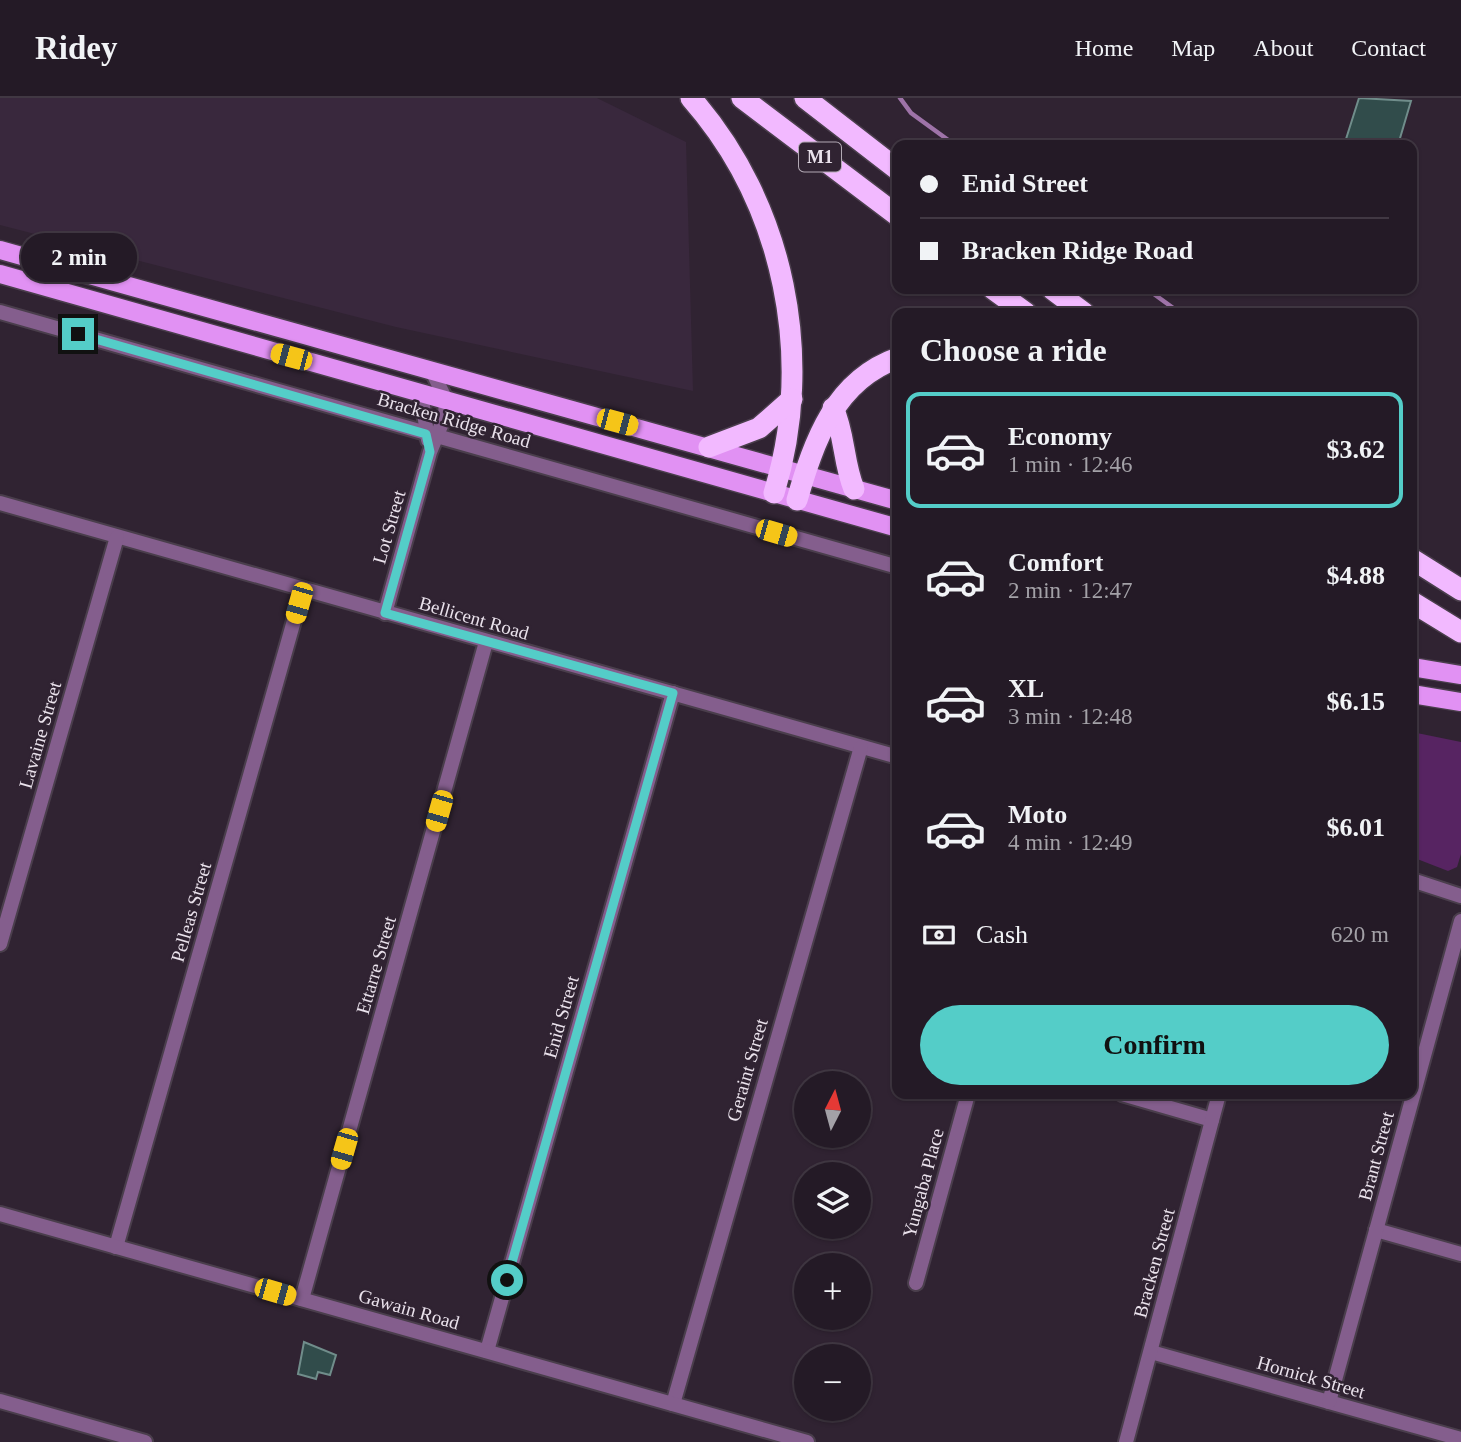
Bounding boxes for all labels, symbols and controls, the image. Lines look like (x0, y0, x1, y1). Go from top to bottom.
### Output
text: Ridey (35, 30, 118, 66)
text: Home (1075, 35, 1133, 61)
text: Map (1171, 35, 1215, 61)
text: About (1253, 35, 1313, 61)
text: Contact (1351, 35, 1426, 61)
road number: M1 (799, 142, 841, 172)
text: Enid Street (962, 169, 1088, 198)
callout: 2 min (20, 232, 136, 282)
text: Bracken Ridge Road (962, 236, 1193, 265)
text: 2 min (51, 245, 107, 270)
route end (62, 318, 94, 350)
text: Choose a ride (920, 332, 1107, 368)
car (268, 341, 315, 373)
street label: Bracken Ridge Road (375, 388, 533, 452)
car (594, 406, 641, 438)
icon: car (924, 419, 987, 482)
text: Economy (1008, 422, 1112, 451)
text: $3.62 (1327, 435, 1385, 464)
text: 1 min · 12:46 (1008, 452, 1133, 477)
street label: Lot Street (369, 487, 410, 566)
car (753, 517, 800, 549)
icon: car (924, 545, 987, 608)
text: Comfort (1008, 548, 1103, 577)
text: $4.88 (1327, 561, 1385, 590)
text: 2 min · 12:47 (1008, 578, 1133, 603)
car (284, 580, 315, 626)
street label: Bellicent Road (417, 592, 532, 644)
icon: car (924, 671, 987, 734)
text: XL (1008, 674, 1044, 703)
street label: Lavaine Street (15, 678, 65, 791)
text: $6.15 (1327, 687, 1385, 716)
text: 3 min · 12:48 (1008, 704, 1133, 729)
car (424, 788, 455, 834)
icon: car (924, 797, 987, 860)
text: Moto (1008, 800, 1067, 829)
text: $6.01 (1327, 813, 1385, 842)
text: 4 min · 12:49 (1008, 830, 1133, 855)
street label: Pelleas Street (167, 859, 215, 964)
street label: Ettarre Street (352, 913, 400, 1016)
icon: cash (920, 916, 958, 954)
text: Cash (976, 920, 1028, 949)
text: 620 m (1331, 922, 1389, 947)
street label: Enid Street (539, 973, 583, 1061)
button: Confirm (920, 1005, 1389, 1085)
street label: Geraint Street (722, 1015, 772, 1124)
north arrow (794, 1071, 872, 1148)
map controls (794, 1071, 871, 1421)
street label: Brant Street (1354, 1109, 1398, 1203)
car (329, 1126, 360, 1172)
street label: Yungaba Place (898, 1126, 948, 1240)
button: layers (794, 1162, 871, 1239)
street label: Bracken Street (1129, 1205, 1179, 1320)
button: + (794, 1253, 871, 1330)
route start (491, 1264, 523, 1296)
car (252, 1276, 299, 1308)
street label: Gawain Road (356, 1285, 462, 1334)
button: − (794, 1344, 871, 1421)
street label: Hornick Street (1255, 1352, 1368, 1403)

